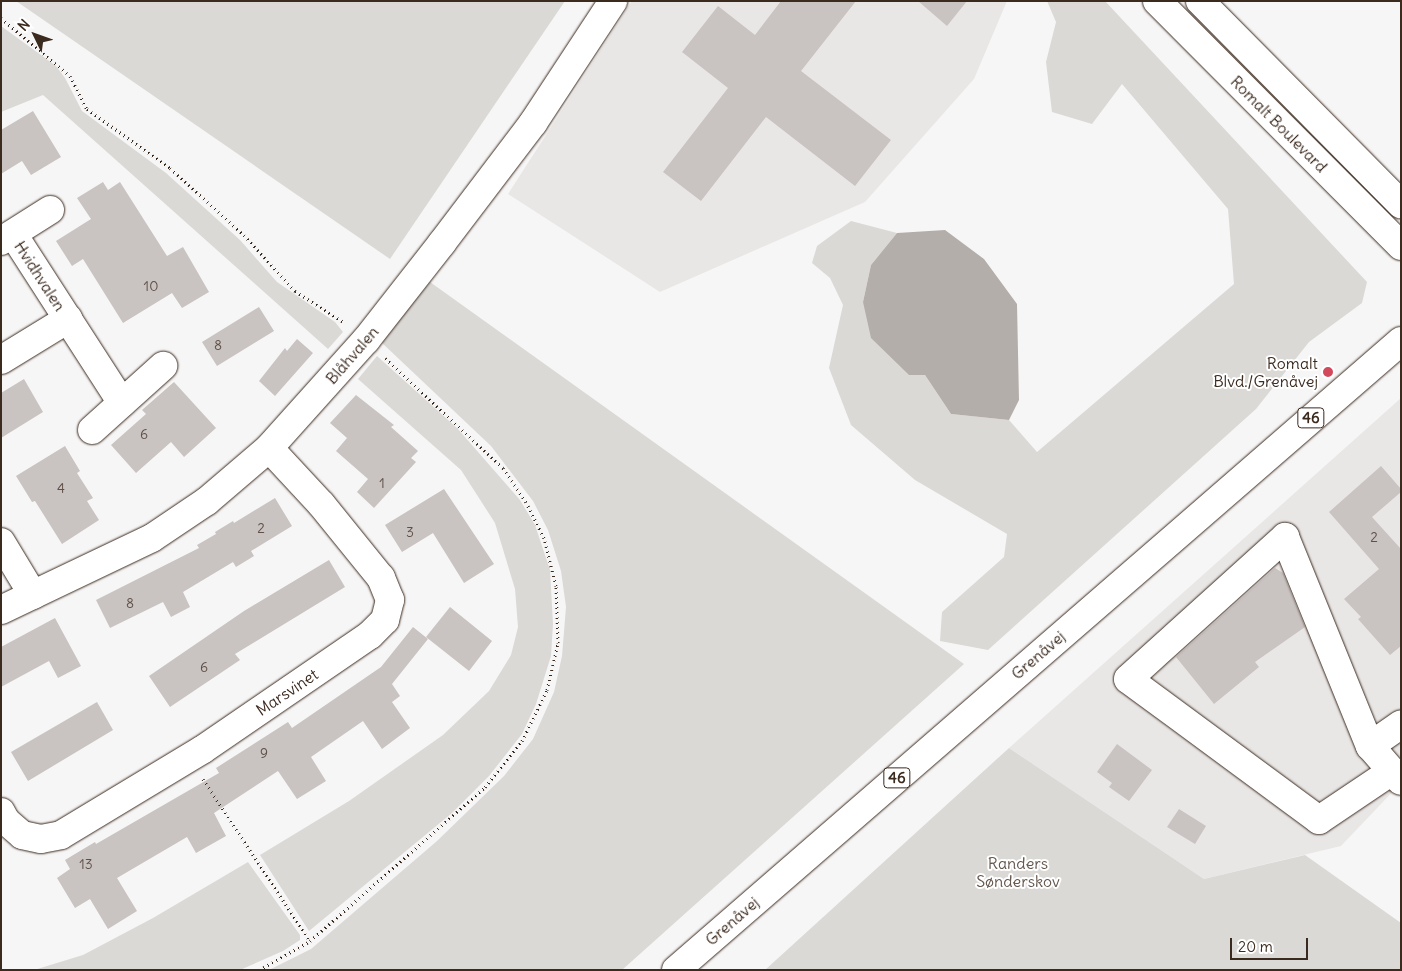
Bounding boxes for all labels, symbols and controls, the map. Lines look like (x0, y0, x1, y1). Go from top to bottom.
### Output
north arrow (10, 10, 60, 60)
text: N (14, 15, 34, 35)
street label: Romalt Boulevard (1227, 72, 1331, 176)
street label: Hvidhvalen (10, 237, 70, 315)
house number: 10 (144, 278, 158, 294)
street label: Blåhvalen (322, 322, 382, 388)
house number: 8 (214, 337, 222, 353)
place label: Romalt Blvd./Grenåvej (1213, 353, 1318, 391)
marker: Romalt Blvd./Grenåvej (1322, 366, 1334, 378)
road number: 46 (1297, 406, 1325, 430)
house number: 6 (140, 426, 148, 442)
house number: 1 (379, 475, 385, 491)
house number: 4 (57, 480, 65, 496)
house number: 2 (257, 520, 265, 536)
house number: 3 (406, 524, 414, 540)
house number: 2 (1370, 529, 1378, 545)
house number: 8 (126, 595, 134, 611)
street label: Grenåvej (1007, 627, 1069, 683)
house number: 6 (200, 659, 208, 675)
street label: Marsvinet (252, 664, 322, 720)
house number: 9 (260, 745, 268, 761)
road number: 46 (883, 766, 911, 790)
park label: Randers Sønderskov (976, 853, 1060, 891)
house number: 13 (79, 856, 93, 872)
street label: Grenåvej (701, 893, 763, 949)
scale bar (1232, 928, 1310, 960)
text: 20 m (1238, 937, 1273, 956)

